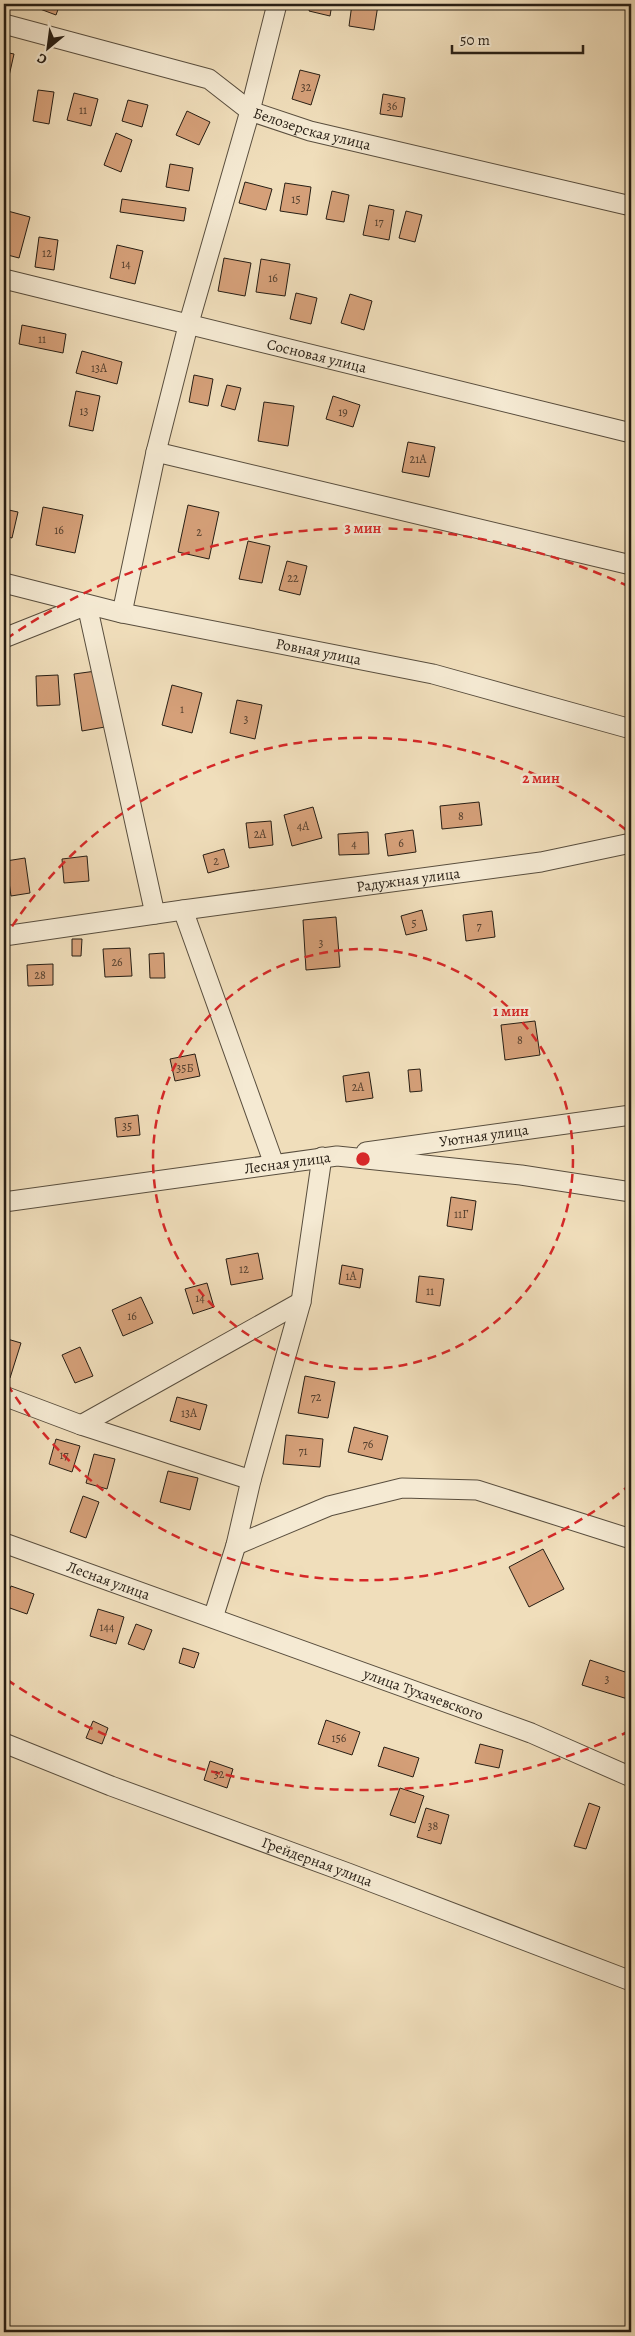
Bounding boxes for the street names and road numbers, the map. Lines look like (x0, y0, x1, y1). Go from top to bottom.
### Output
street label: Белозерская улица (251, 103, 373, 155)
street label: Сосновая улица (265, 334, 369, 378)
street label: Ровная улица (274, 633, 363, 670)
street label: Радужная улица (355, 863, 461, 897)
street label: Уютная улица (438, 1119, 530, 1152)
street label: Лесная улица (243, 1147, 332, 1179)
street label: Лесная улица (64, 1556, 153, 1605)
street label: улица Тухачевского (360, 1663, 486, 1725)
street label: Грейдерная улица (259, 1832, 376, 1891)

